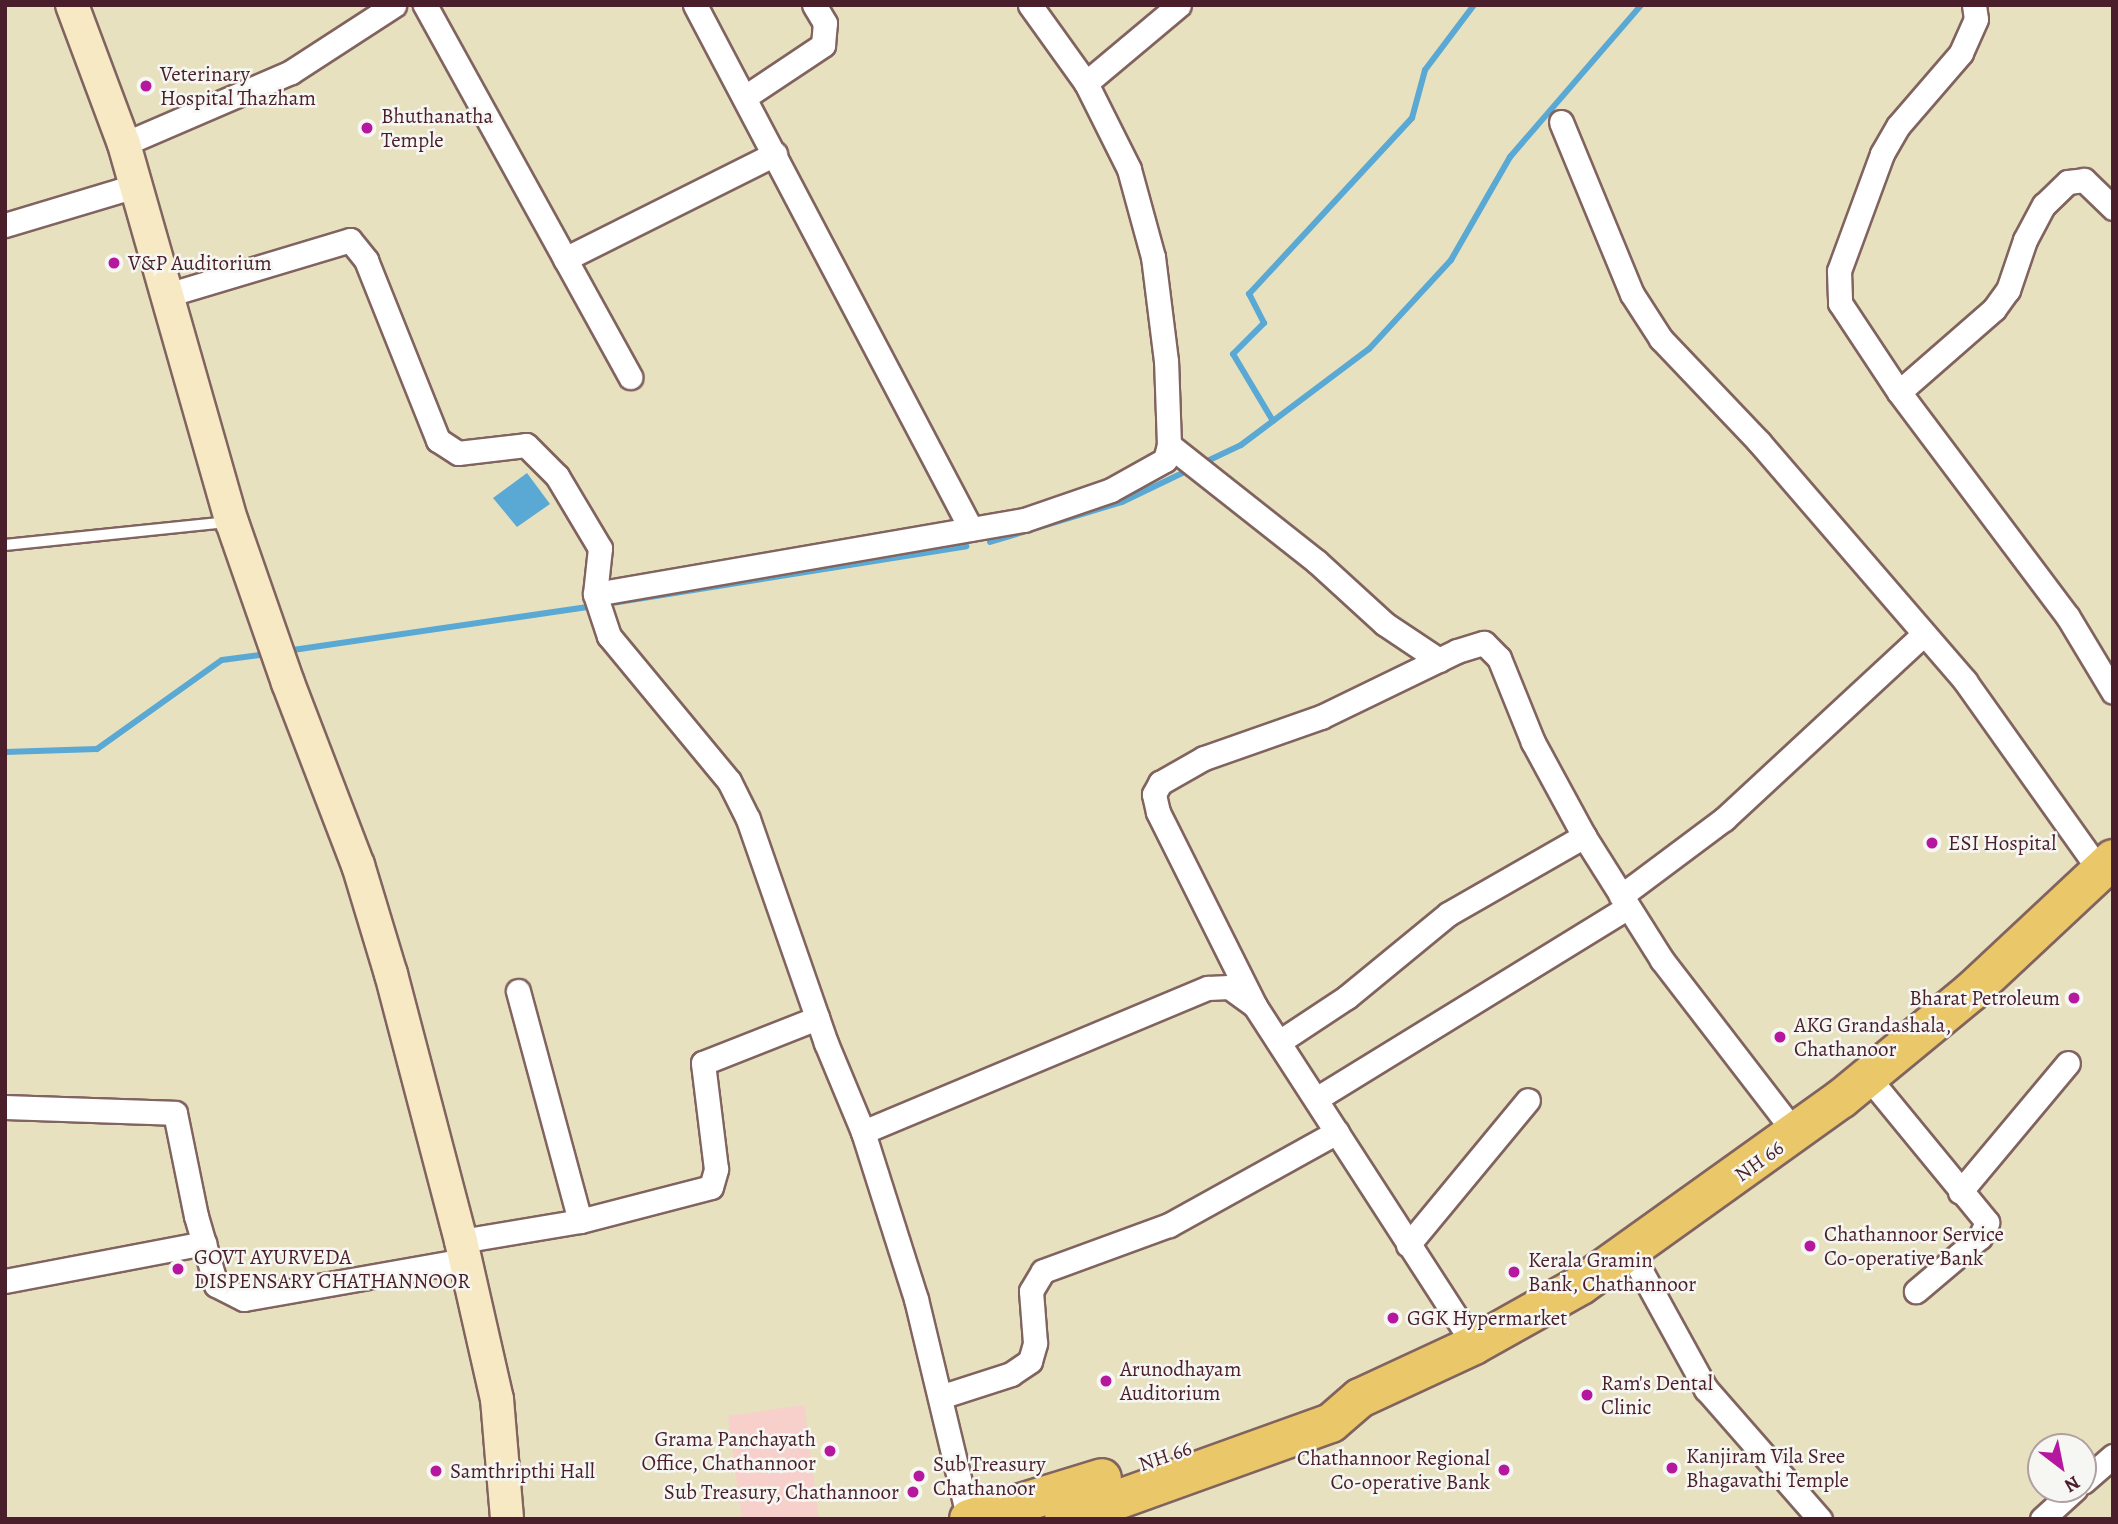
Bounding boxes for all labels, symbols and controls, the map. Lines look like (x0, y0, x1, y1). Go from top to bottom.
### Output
place label: Veterinary Hospital Thazham (160, 61, 316, 111)
marker: Veterinary Hospital Thazham (138, 78, 154, 94)
place label: Bhuthanatha Temple (381, 103, 493, 153)
marker: Bhuthanatha Temple (359, 120, 375, 136)
place label: V&P Auditorium (128, 250, 272, 276)
marker: V&P Auditorium (106, 255, 122, 271)
place label: ESI Hospital (1948, 830, 2056, 856)
marker: ESI Hospital (1922, 833, 1942, 853)
place label: Bharat Petroleum (1909, 985, 2060, 1011)
marker: Bharat Petroleum (2066, 990, 2082, 1006)
place label: AKG Grandashala, Chathanoor (1794, 1012, 1952, 1062)
marker: AKG Grandashala, Chathanoor (1772, 1029, 1788, 1045)
street label: NH 66 (1730, 1135, 1788, 1187)
place label: Chathannoor Service Co-operative Bank (1824, 1221, 2004, 1271)
marker: Chathannoor Service Co-operative Bank (1802, 1238, 1818, 1254)
place label: GOVT AYURVEDA DISPENSARY CHATHANNOOR (194, 1244, 470, 1294)
place label: Kerala Gramin Bank, Chathannoor (1528, 1247, 1697, 1297)
marker: GOVT AYURVEDA DISPENSARY CHATHANNOOR (168, 1259, 188, 1279)
marker: Kerala Gramin Bank, Chathannoor (1506, 1264, 1522, 1280)
place label: GGK Hypermarket (1407, 1305, 1567, 1331)
marker: GGK Hypermarket (1385, 1310, 1401, 1326)
place label: Arunodhayam Auditorium (1120, 1356, 1241, 1406)
place label: Ram's Dental Clinic (1601, 1370, 1713, 1420)
marker: Arunodhayam Auditorium (1098, 1373, 1114, 1389)
marker: Ram's Dental Clinic (1579, 1387, 1595, 1403)
place label: Grama Panchayath Office, Chathannoor (641, 1426, 816, 1476)
north arrow (2027, 1433, 2097, 1503)
street label: NH 66 (1135, 1435, 1195, 1477)
marker: Grama Panchayath Office, Chathannoor (822, 1443, 838, 1459)
place label: Kanjiram Vila Sree Bhagavathi Temple (1686, 1443, 1849, 1493)
place label: Chathannoor Regional Co-operative Bank (1297, 1445, 1490, 1495)
place label: Sub Treasury Chathanoor (933, 1451, 1046, 1501)
place label: Samthripthi Hall (450, 1458, 595, 1484)
marker: Kanjiram Vila Sree Bhagavathi Temple (1664, 1460, 1680, 1476)
marker: Chathannoor Regional Co-operative Bank (1496, 1462, 1512, 1478)
marker: Samthripthi Hall (428, 1463, 444, 1479)
marker: Sub Treasury Chathanoor (911, 1468, 927, 1484)
text: N (2059, 1469, 2085, 1499)
place label: Sub Treasury, Chathannoor (663, 1479, 899, 1505)
marker: Sub Treasury, Chathannoor (905, 1484, 921, 1500)

